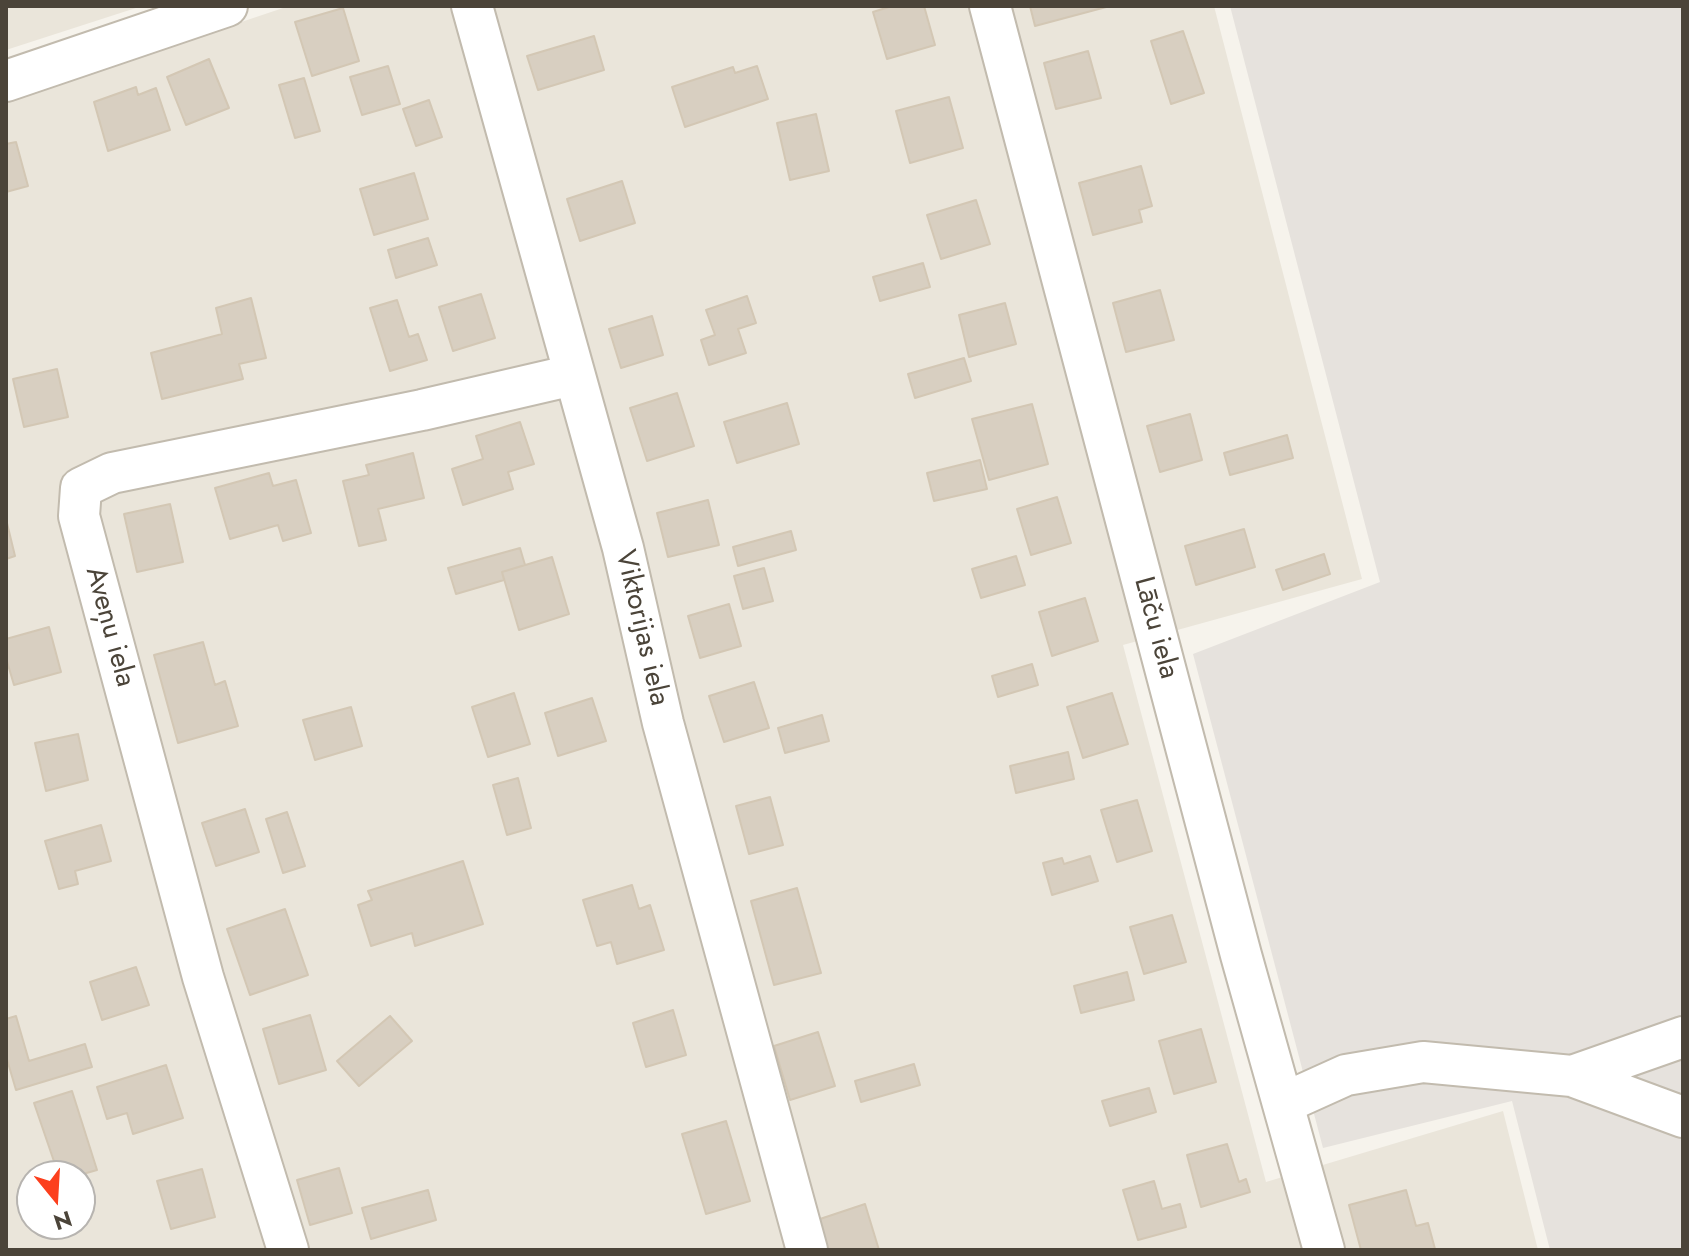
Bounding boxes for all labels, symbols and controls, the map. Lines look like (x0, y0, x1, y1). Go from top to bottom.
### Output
street label: Viktorijas iela (607, 547, 675, 709)
street label: Aveņu iela (77, 563, 141, 691)
street label: Lāču iela (1125, 573, 1185, 683)
north arrow (16, 1160, 96, 1240)
text: N (50, 1203, 76, 1239)

